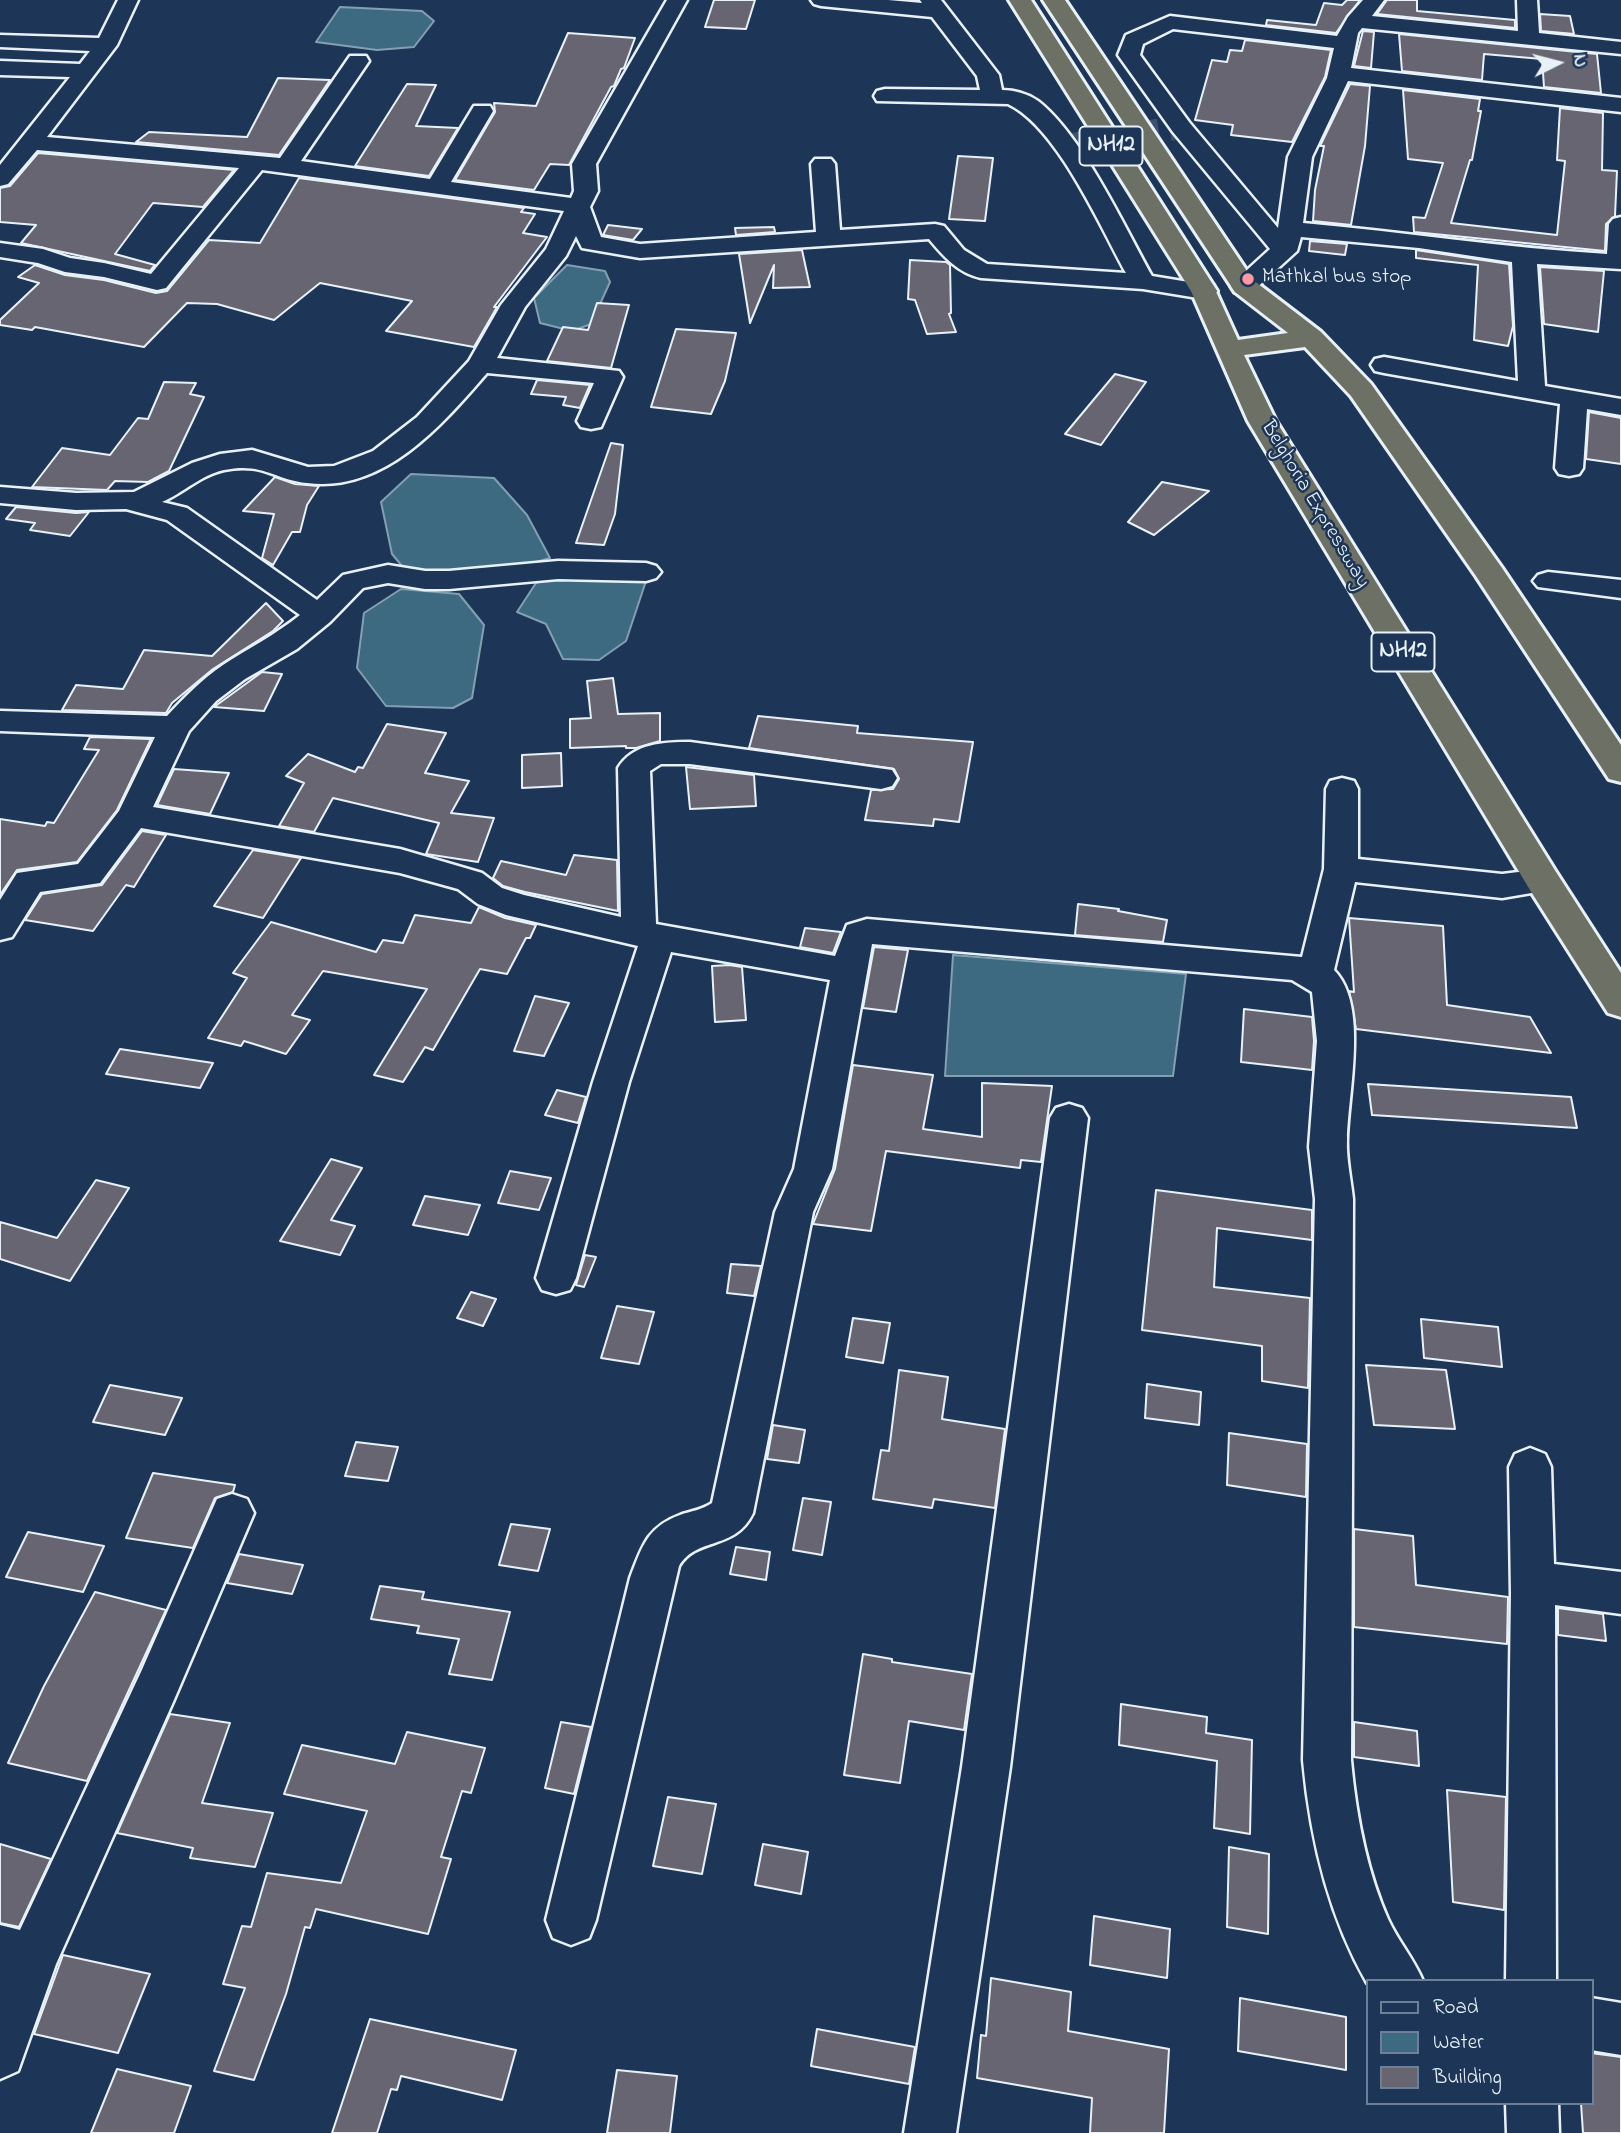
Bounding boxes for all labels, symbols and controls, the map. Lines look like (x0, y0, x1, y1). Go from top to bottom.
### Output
north arrow (1523, 28, 1593, 98)
text: N (1565, 53, 1593, 69)
road number: NH12 (1080, 127, 1142, 166)
place label: Mathkal bus stop (1262, 266, 1411, 292)
marker: Mathkal bus stop (1240, 271, 1256, 287)
street label: Belghoria Expressway (1254, 417, 1374, 593)
road number: NH12 (1372, 632, 1434, 672)
legend (1366, 1979, 1593, 2105)
text: Road (1433, 1993, 1479, 2023)
text: Water (1433, 2028, 1484, 2058)
text: Building (1433, 2063, 1502, 2093)

